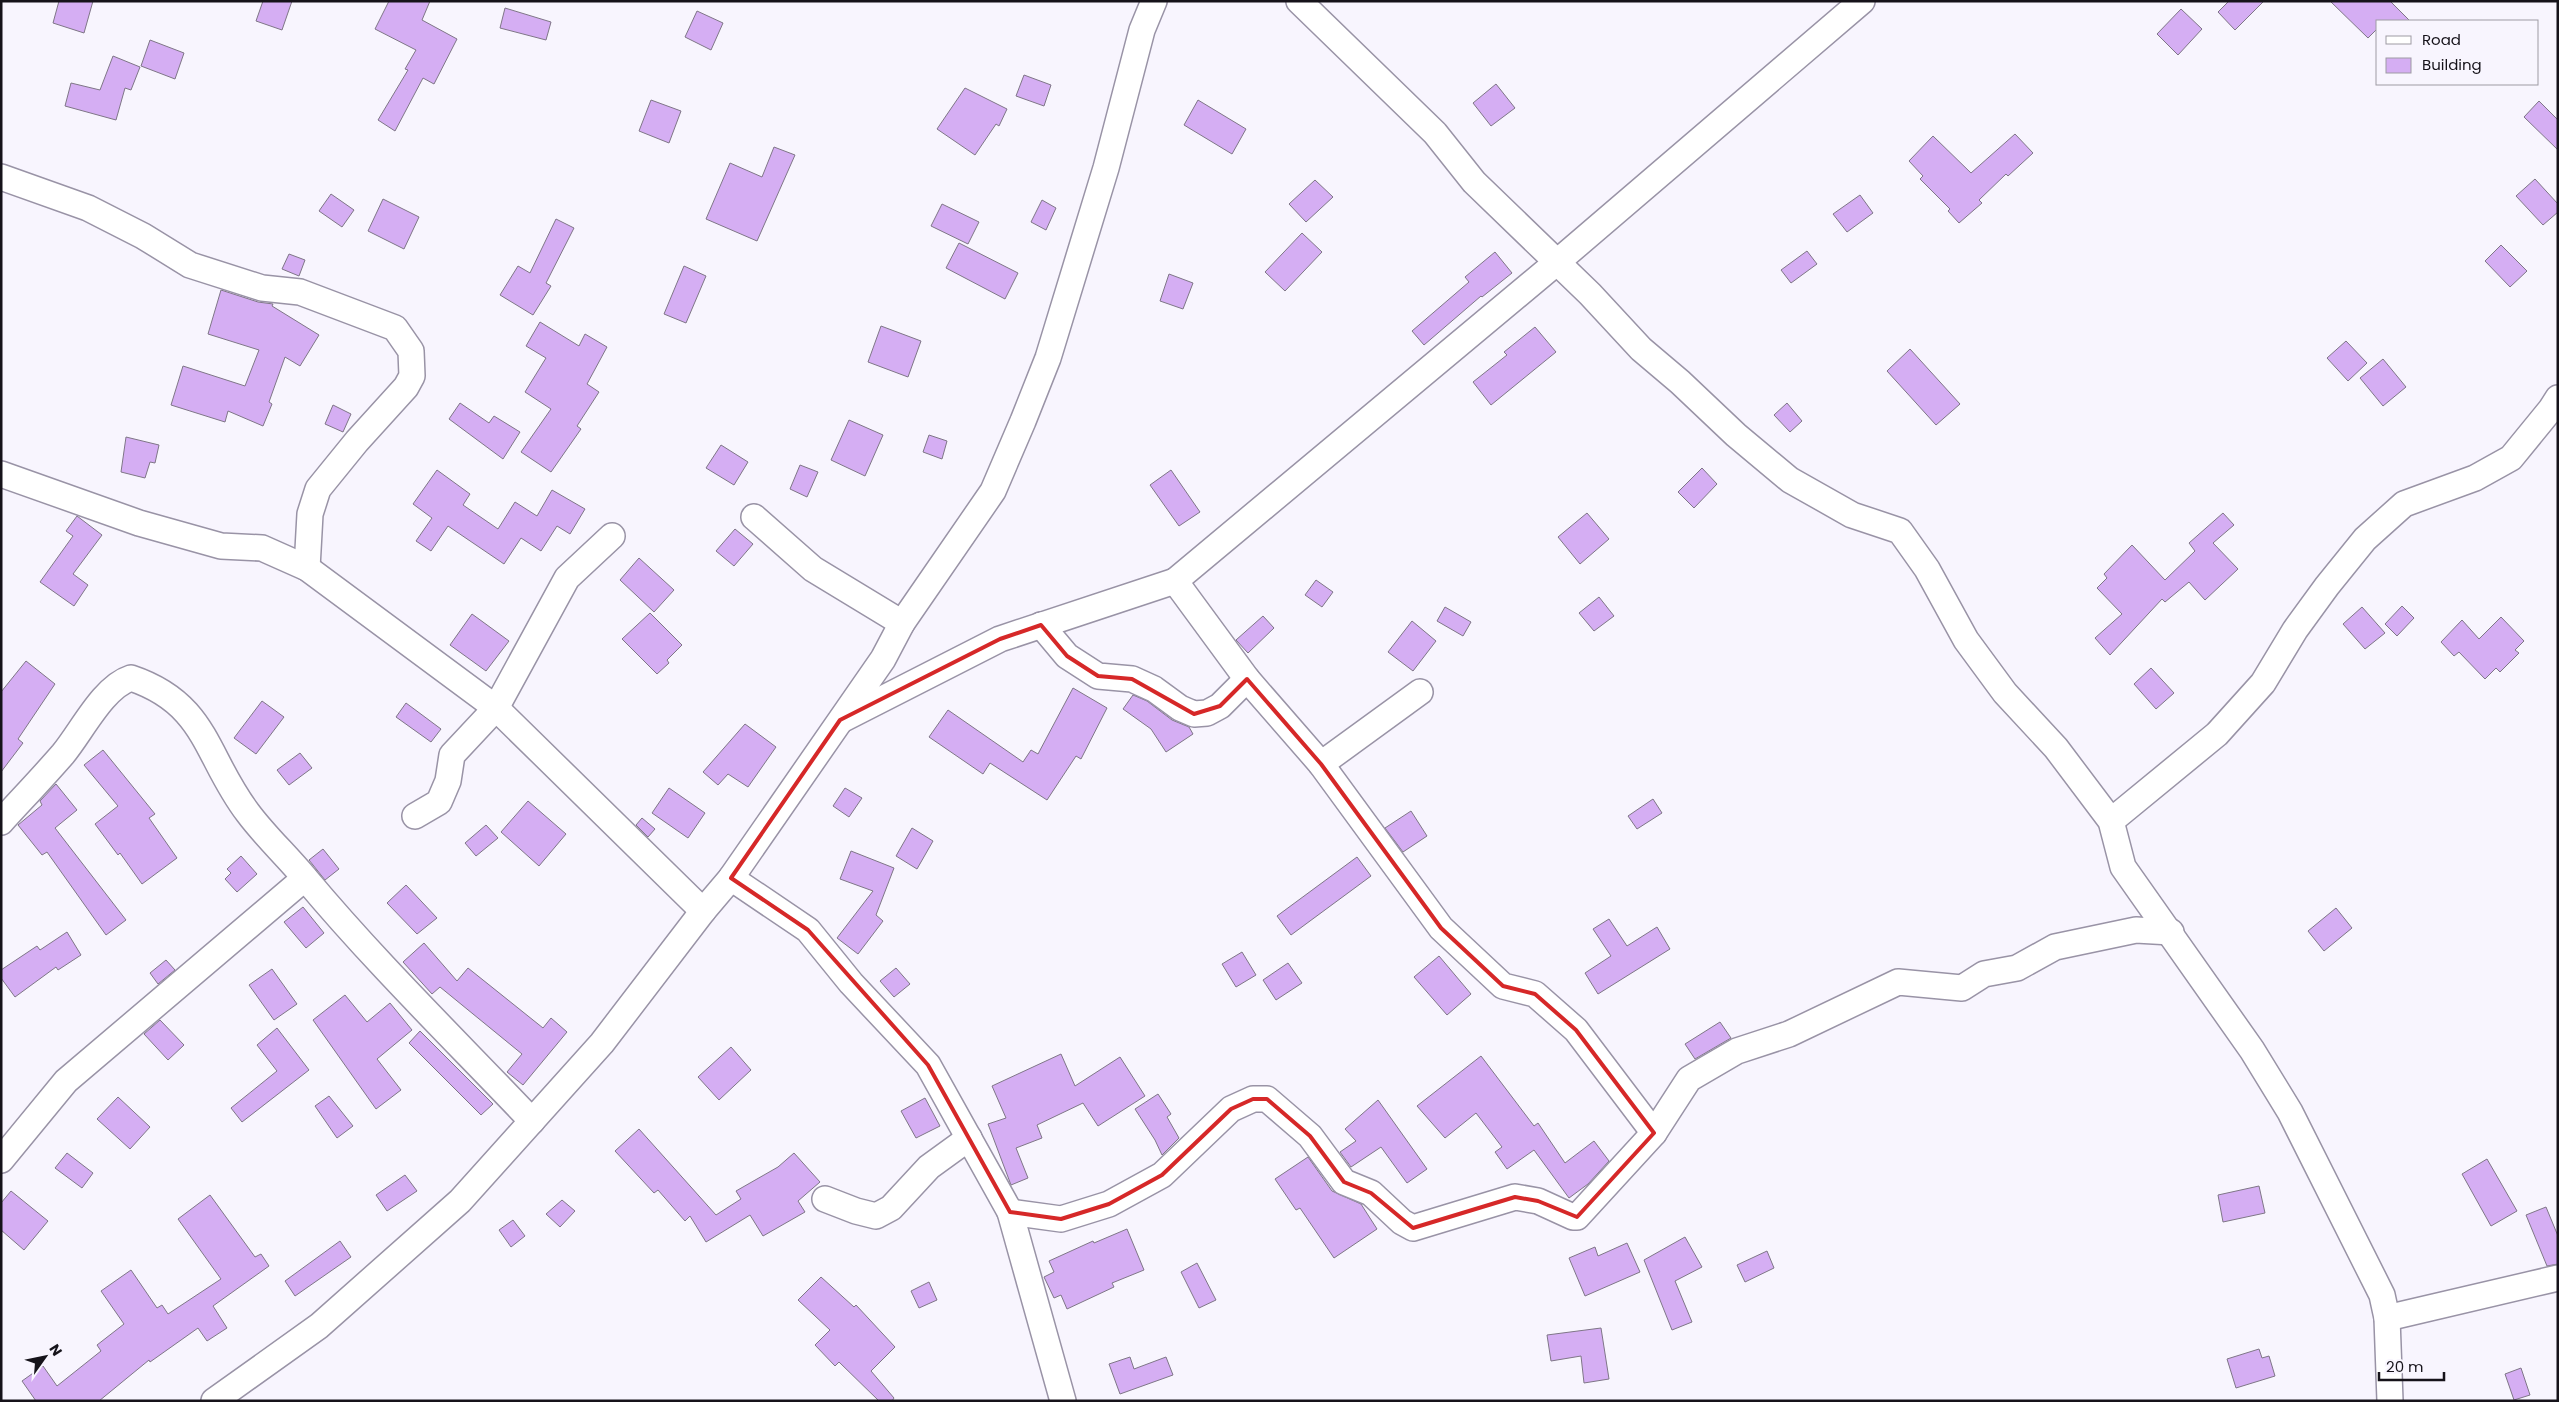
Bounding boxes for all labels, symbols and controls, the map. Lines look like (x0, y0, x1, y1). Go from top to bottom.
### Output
legend (2376, 20, 2539, 85)
text: Road (2422, 29, 2461, 50)
text: Building (2422, 54, 2482, 75)
north arrow (20, 1332, 70, 1382)
text: N (45, 1340, 67, 1360)
scale bar (2379, 1350, 2444, 1382)
text: 20 m (2386, 1356, 2424, 1377)

